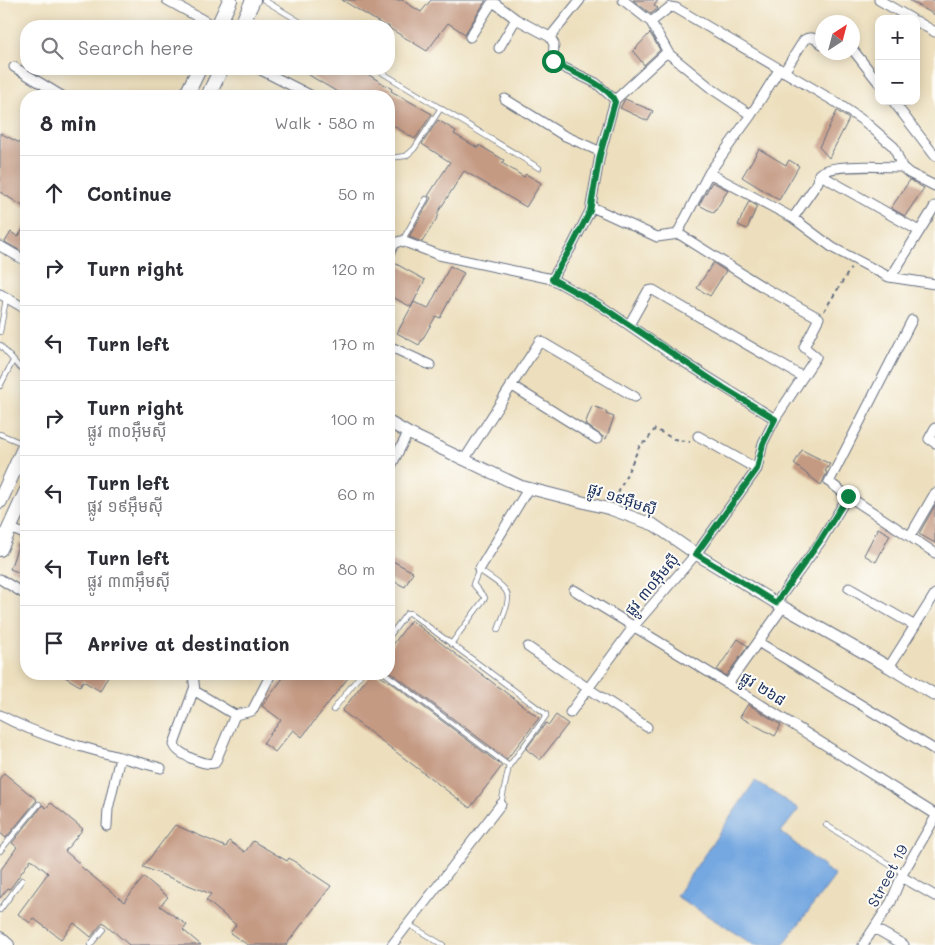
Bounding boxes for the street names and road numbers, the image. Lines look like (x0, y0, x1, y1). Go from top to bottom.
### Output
street label: ផ្លូវ ១៩អ៊ឹមស៊ី (584, 477, 659, 523)
street label: ផ្លូវ ៣០អ៊ឹមស៊ី (620, 549, 686, 622)
street label: ផ្លូវ ២៦៨ (735, 667, 790, 714)
street label: Street 19 (862, 841, 912, 910)

